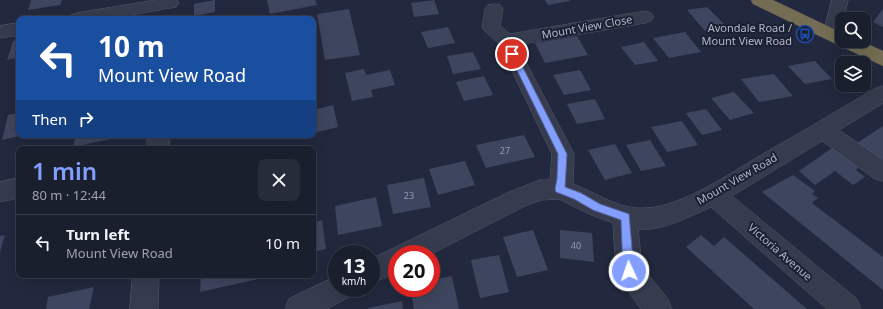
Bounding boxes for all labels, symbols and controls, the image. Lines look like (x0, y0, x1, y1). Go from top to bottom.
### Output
street label: Mount View Close (540, 11, 633, 42)
map controls (835, 12, 871, 92)
button: search (835, 12, 871, 48)
place label: Avondale Road / Mount View Road (702, 20, 792, 48)
bus stop icon: Avondale Road / Mount View Road (795, 24, 815, 44)
text: 10 m (98, 27, 165, 65)
icon: left (32, 32, 84, 84)
pin (495, 37, 529, 71)
icon: arrive (501, 43, 523, 65)
button: layers (835, 56, 871, 92)
text: Mount View Road (98, 63, 246, 87)
icon: right (75, 108, 97, 130)
text: Then (32, 109, 67, 129)
house number: 27 (500, 144, 510, 157)
street label: Mount View Road (694, 149, 780, 208)
text: 1 min (32, 154, 97, 187)
button: close (258, 159, 300, 201)
text: 80 m · 12:44 (32, 186, 106, 204)
house number: 23 (404, 189, 414, 202)
street label: Victoria Avenue (745, 220, 816, 284)
text: Turn left (66, 224, 130, 244)
icon: left (32, 232, 54, 254)
text: 10 m (265, 233, 300, 253)
house number: 40 (571, 239, 581, 252)
text: Mount View Road (66, 244, 173, 262)
speed limit sign: 20 (388, 245, 440, 297)
position arrow (608, 250, 650, 292)
text: 13 (343, 252, 365, 279)
text: km/h (342, 274, 366, 288)

